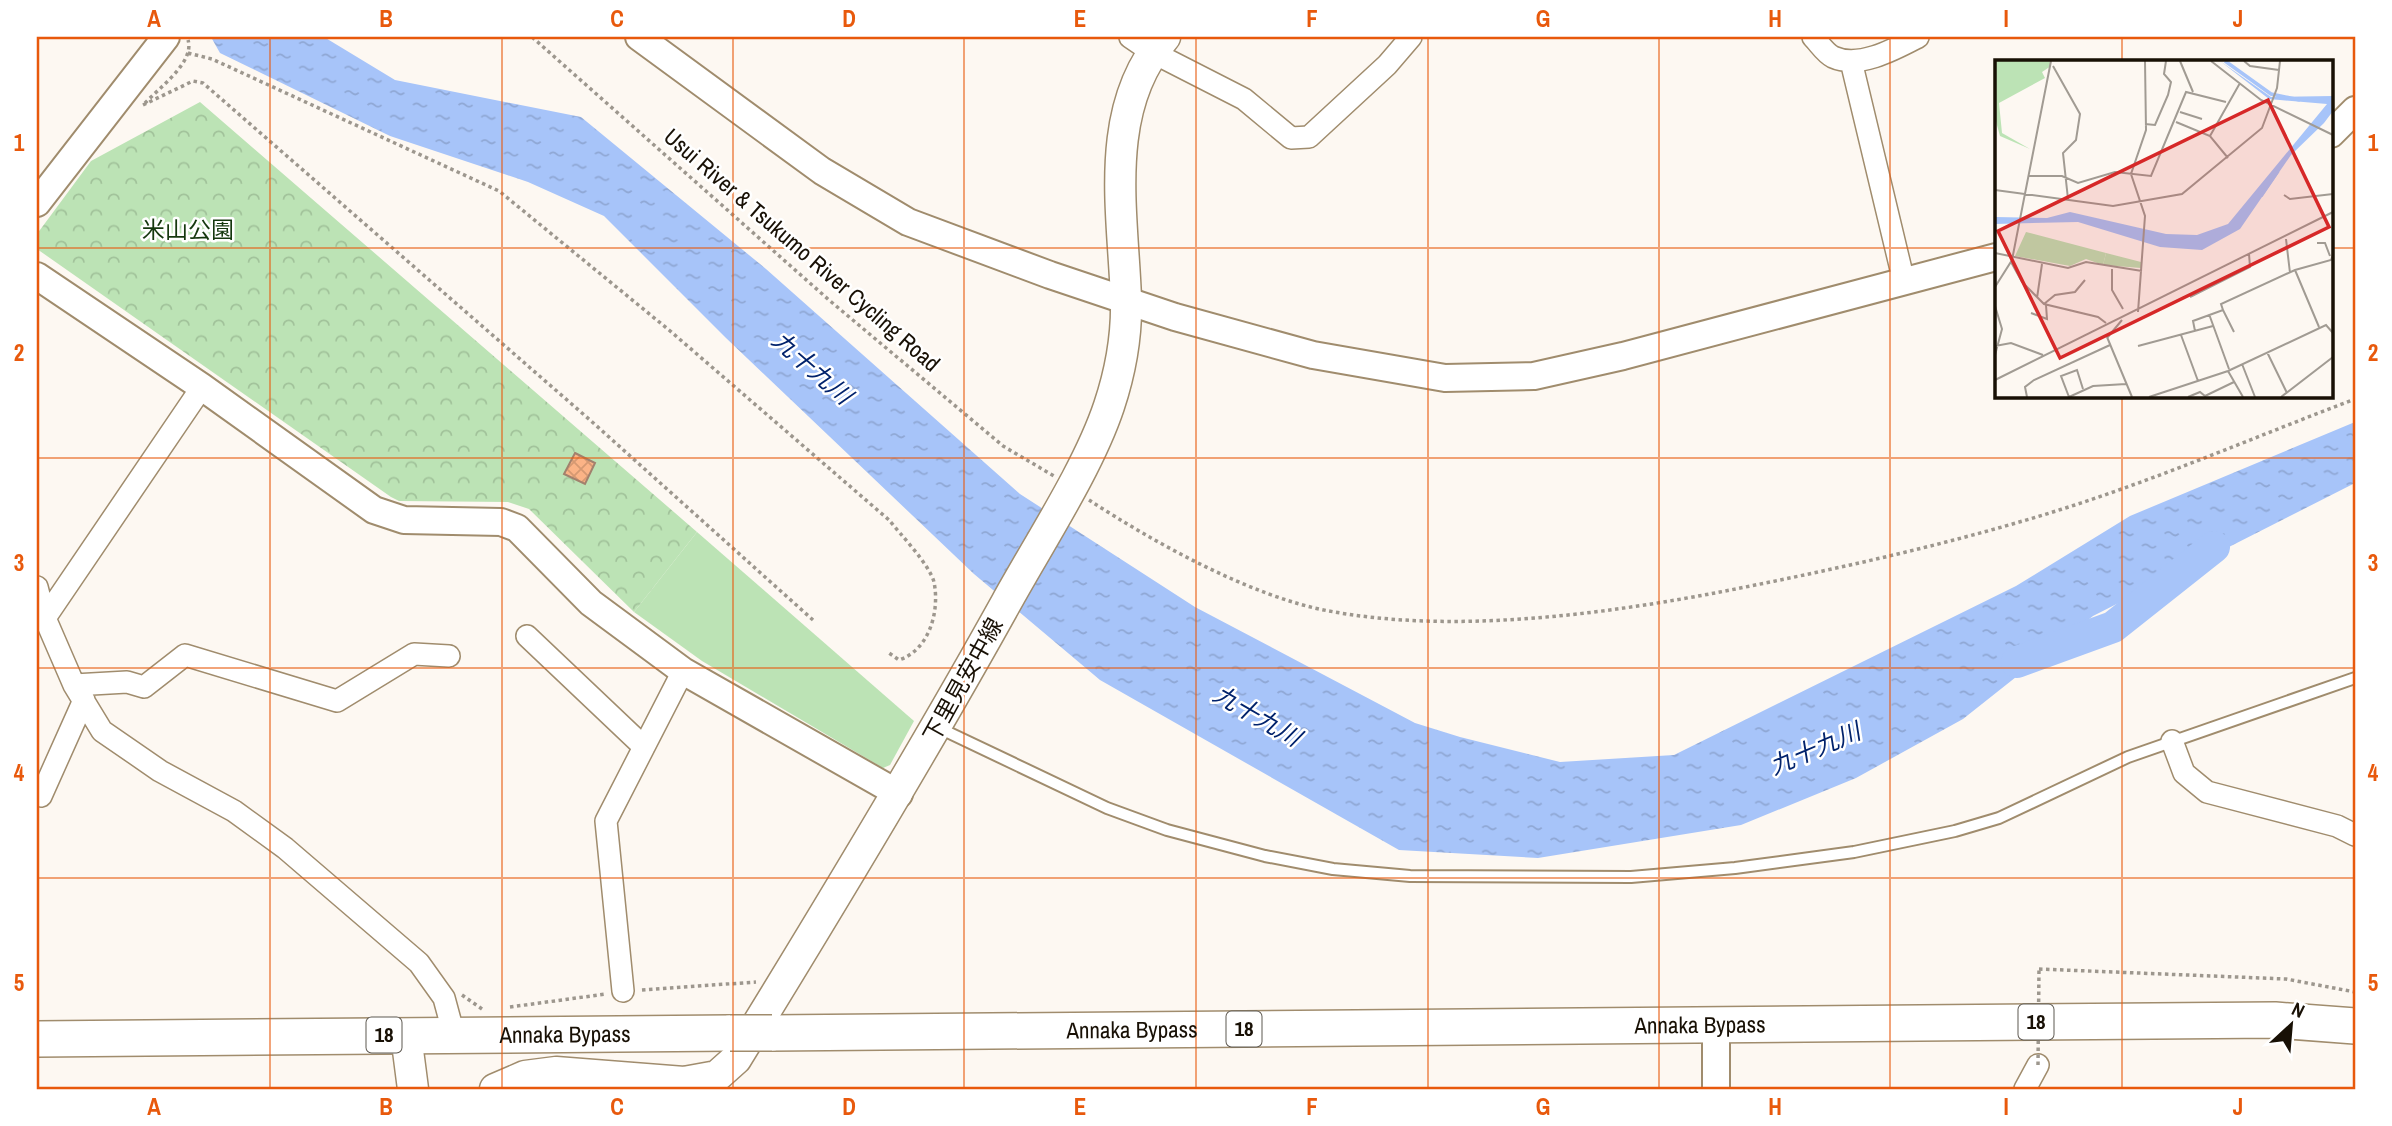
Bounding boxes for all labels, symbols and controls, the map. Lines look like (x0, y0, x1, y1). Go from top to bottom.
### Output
text: A (147, 3, 161, 34)
text: B (379, 3, 393, 34)
text: C (610, 3, 624, 34)
text: D (842, 3, 856, 34)
text: E (1074, 3, 1086, 34)
text: F (1306, 3, 1318, 34)
text: G (1536, 3, 1550, 34)
text: H (1768, 3, 1782, 34)
text: I (2003, 3, 2009, 34)
text: J (2233, 3, 2243, 34)
inset map (1995, 60, 2332, 397)
street label: Usui River & Tsukumo River Cycling Road (658, 121, 947, 378)
text: 1 (14, 127, 25, 158)
text: 1 (2368, 127, 2379, 158)
park label: 米山公園 (142, 214, 234, 245)
water label: 九十九川 (766, 324, 862, 413)
text: 2 (14, 337, 24, 368)
text: 2 (2368, 337, 2378, 368)
text: 3 (14, 547, 24, 578)
text: 3 (2368, 547, 2378, 578)
street label: 下里見安中線 (916, 612, 1010, 748)
water label: 九十九川 (1208, 677, 1310, 754)
water label: 九十九川 (1764, 713, 1868, 782)
text: 4 (14, 757, 25, 788)
text: 4 (2368, 757, 2379, 788)
text: 5 (14, 967, 24, 998)
text: 5 (2368, 967, 2378, 998)
north arrow (2256, 990, 2326, 1060)
text: N (2288, 996, 2309, 1024)
road number: 18 (2018, 1004, 2054, 1040)
street label: Annaka Bypass (1633, 1008, 1766, 1041)
road number: 18 (1226, 1012, 1262, 1046)
street label: Annaka Bypass (1065, 1013, 1198, 1045)
road number: 18 (366, 1018, 402, 1052)
street label: Annaka Bypass (498, 1018, 631, 1050)
text: A (147, 1091, 161, 1122)
text: B (379, 1091, 393, 1122)
text: C (610, 1091, 624, 1122)
text: D (842, 1091, 856, 1122)
text: E (1074, 1091, 1086, 1122)
text: F (1306, 1091, 1318, 1122)
text: G (1536, 1091, 1550, 1122)
text: H (1768, 1091, 1782, 1122)
text: I (2003, 1091, 2009, 1122)
text: J (2233, 1091, 2243, 1122)

